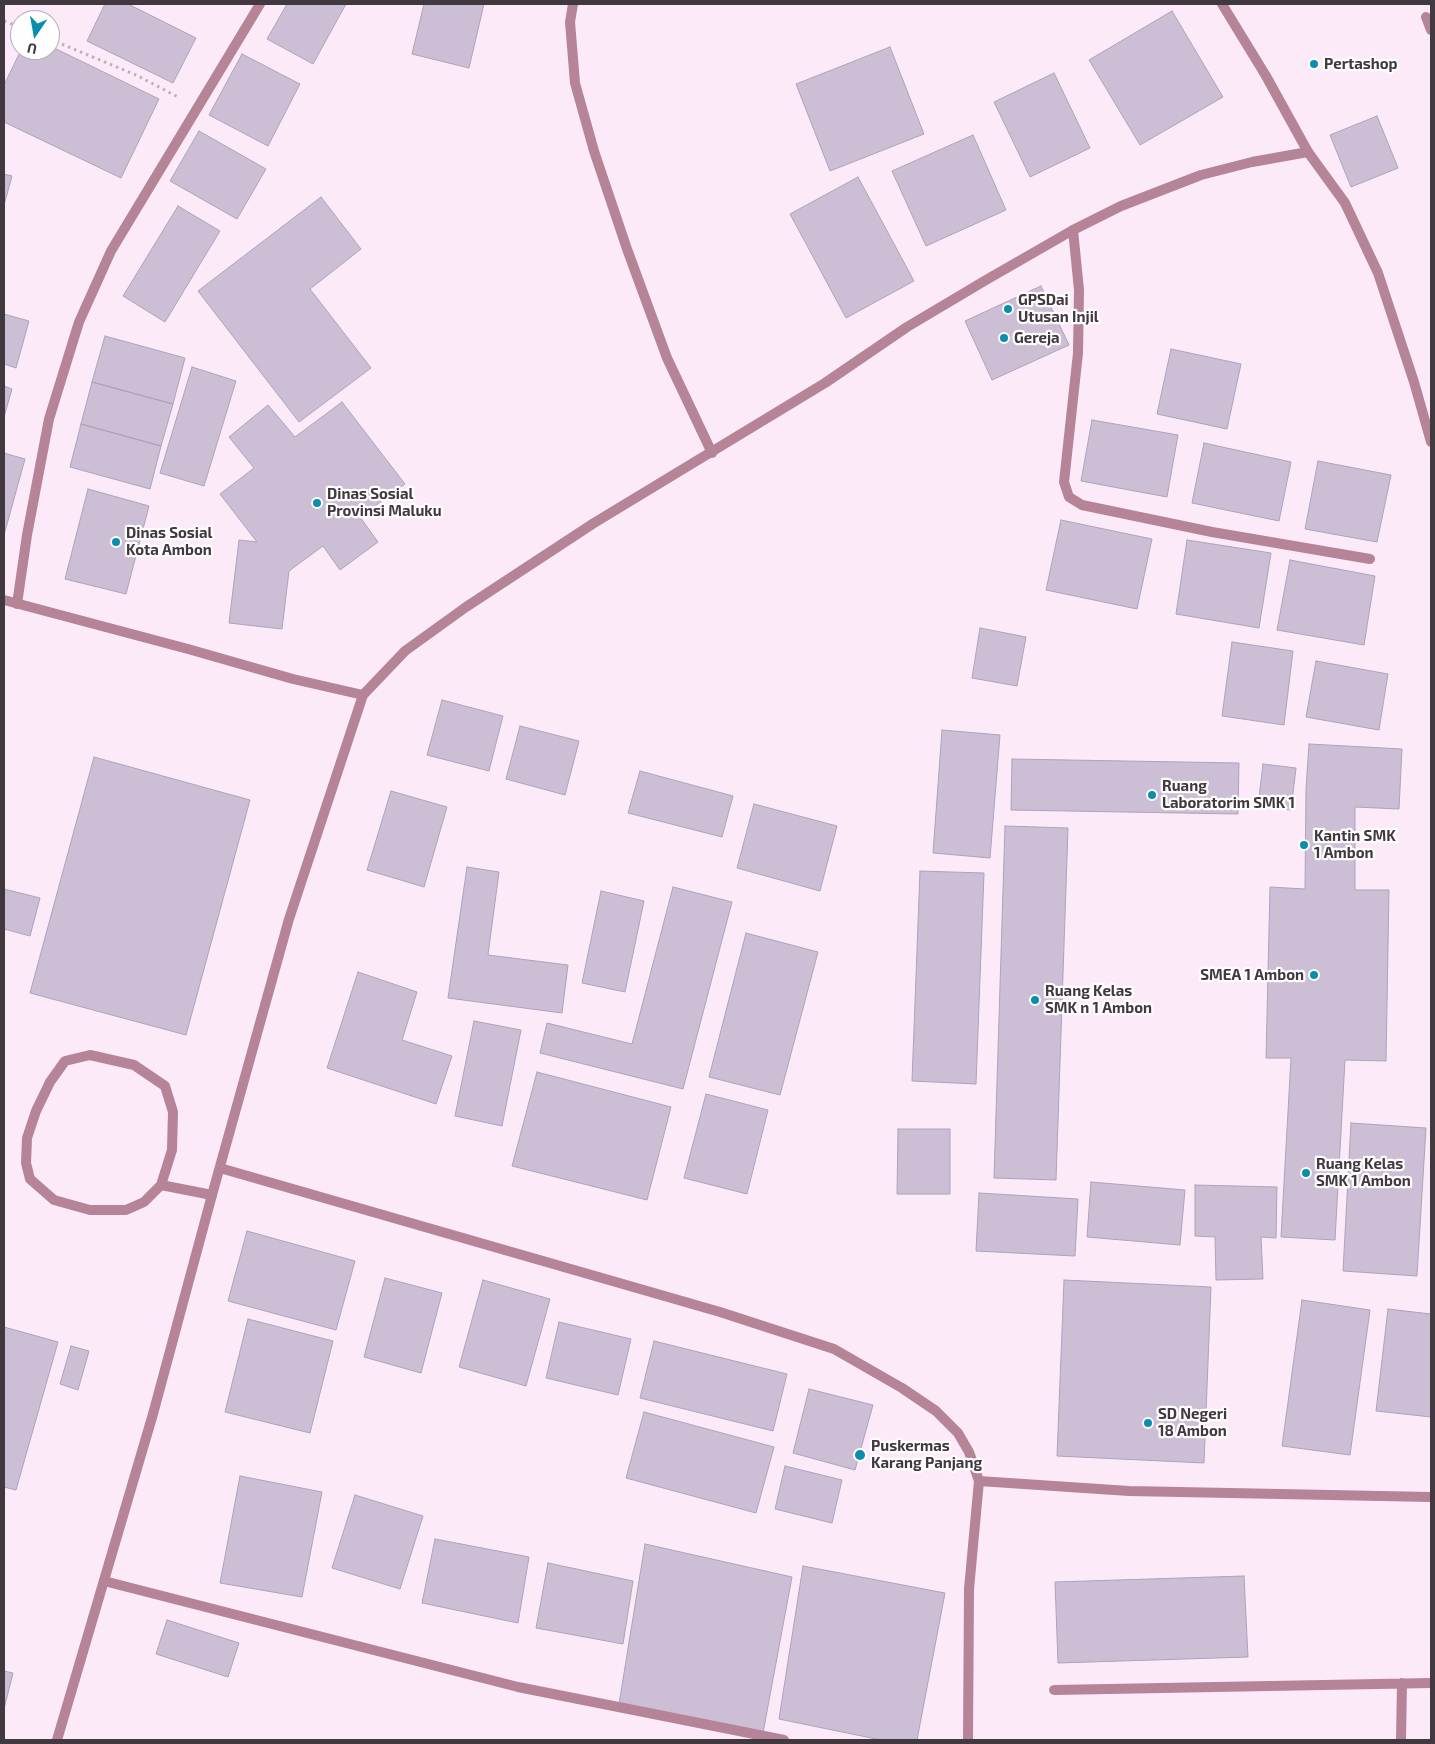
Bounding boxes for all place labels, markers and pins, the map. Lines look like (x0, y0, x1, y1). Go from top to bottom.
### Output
place label: Pertashop (1324, 55, 1398, 73)
marker: Pertashop (1308, 58, 1320, 70)
place label: GPSDai Utusan Injil (1018, 291, 1099, 326)
marker: GPSDai Utusan Injil (1002, 303, 1014, 315)
place label: Gereja (1014, 329, 1060, 347)
marker: Gereja (998, 332, 1010, 344)
place label: Dinas Sosial Provinsi Maluku (327, 485, 442, 520)
marker: Dinas Sosial Provinsi Maluku (311, 497, 323, 509)
place label: Dinas Sosial Kota Ambon (126, 524, 212, 559)
marker: Dinas Sosial Kota Ambon (110, 536, 122, 548)
place label: Ruang Laboratorim SMK 1 (1162, 777, 1295, 812)
marker: Ruang Laboratorim SMK 1 (1146, 789, 1158, 801)
place label: Kantin SMK 1 Ambon (1314, 827, 1396, 862)
marker: Kantin SMK 1 Ambon (1298, 839, 1310, 851)
place label: SMEA 1 Ambon (1200, 966, 1304, 984)
marker: SMEA 1 Ambon (1308, 969, 1320, 981)
place label: Ruang Kelas SMK n 1 Ambon (1045, 982, 1152, 1017)
marker: Ruang Kelas SMK n 1 Ambon (1029, 994, 1041, 1006)
place label: Ruang Kelas SMK 1 Ambon (1316, 1155, 1411, 1190)
marker: Ruang Kelas SMK 1 Ambon (1300, 1167, 1312, 1179)
place label: SD Negeri 18 Ambon (1158, 1405, 1227, 1440)
marker: SD Negeri 18 Ambon (1142, 1417, 1154, 1429)
place label: Puskermas Karang Panjang (871, 1437, 982, 1472)
marker: Puskermas Karang Panjang (853, 1448, 867, 1462)

